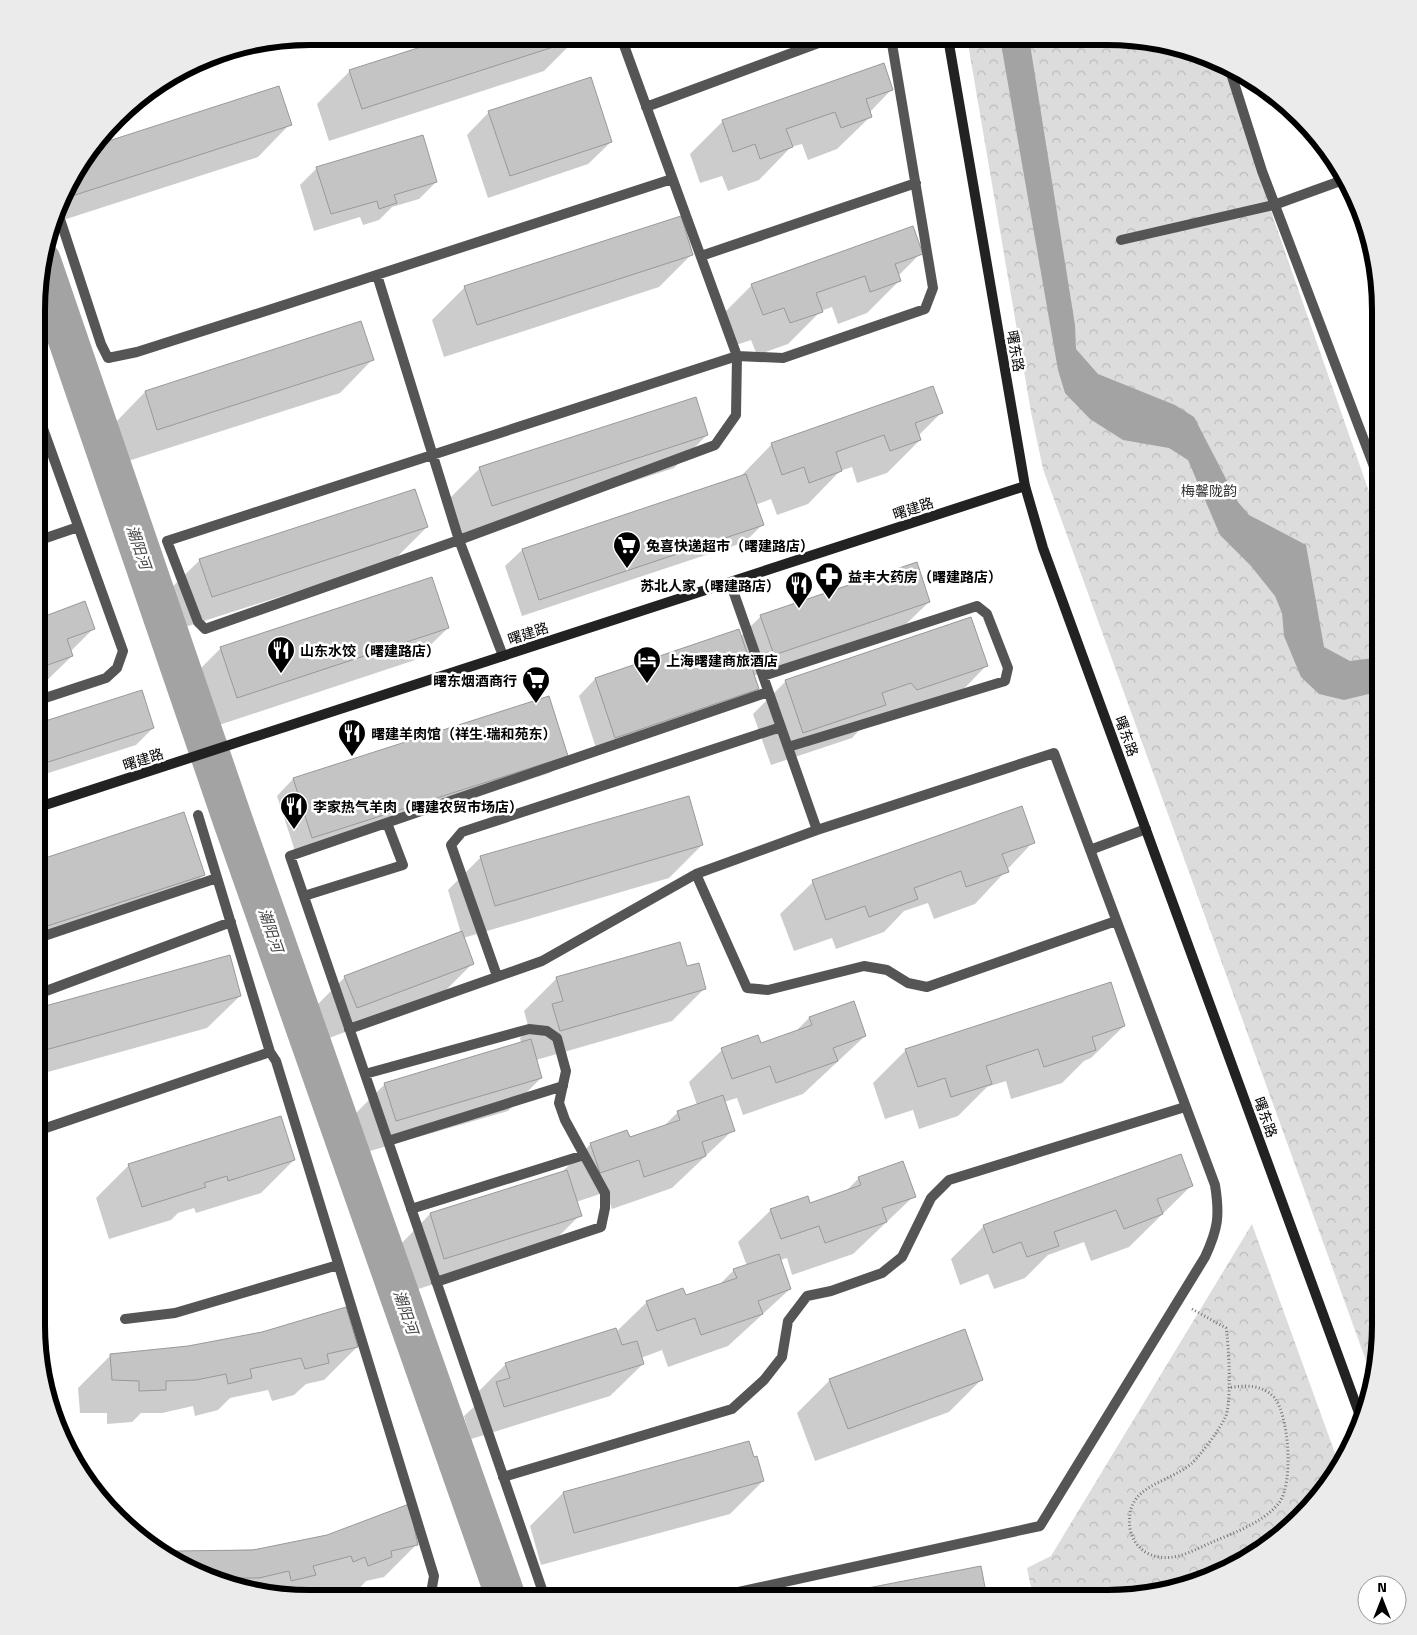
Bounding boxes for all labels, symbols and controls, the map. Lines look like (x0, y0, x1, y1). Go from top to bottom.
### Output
street label: 曙东路 (1002, 328, 1030, 374)
park label: 梅馨陇韵 (1181, 480, 1237, 501)
street label: 曙建路 (890, 492, 936, 524)
water label: 潮阳河 (121, 522, 158, 575)
supermarket icon: 兔喜快递超市（曙建路店） (612, 530, 642, 569)
place label: 兔喜快递超市（曙建路店） (646, 535, 814, 556)
pharmacy icon: 益丰大药房（曙建路店） (814, 561, 844, 600)
place label: 益丰大药房（曙建路店） (848, 566, 1002, 587)
restaurant icon: 苏北人家（曙建路店） (784, 570, 814, 609)
place label: 苏北人家（曙建路店） (640, 575, 780, 596)
street label: 曙建路 (505, 617, 551, 649)
restaurant icon: 山东水饺（曙建路店） (266, 635, 296, 674)
place label: 山东水饺（曙建路店） (300, 640, 440, 661)
hotel icon: 上海曙建商旅酒店 (632, 645, 662, 684)
place label: 上海曙建商旅酒店 (666, 650, 778, 671)
supermarket icon: 曙东烟酒商行 (521, 665, 551, 704)
place label: 曙东烟酒商行 (433, 670, 517, 691)
street label: 曙东路 (1110, 713, 1144, 759)
restaurant icon: 曙建羊肉馆（祥生·瑞和苑东） (337, 718, 367, 757)
place label: 曙建羊肉馆（祥生·瑞和苑东） (371, 723, 557, 744)
street label: 曙建路 (120, 743, 166, 775)
restaurant icon: 李家热气羊肉（曙建农贸市场店） (279, 791, 309, 830)
place label: 李家热气羊肉（曙建农贸市场店） (313, 796, 523, 817)
water label: 潮阳河 (253, 905, 290, 958)
street label: 曙东路 (1249, 1094, 1283, 1140)
water label: 潮阳河 (388, 1287, 425, 1340)
north arrow (1357, 1575, 1407, 1625)
text: N (1377, 1576, 1387, 1597)

